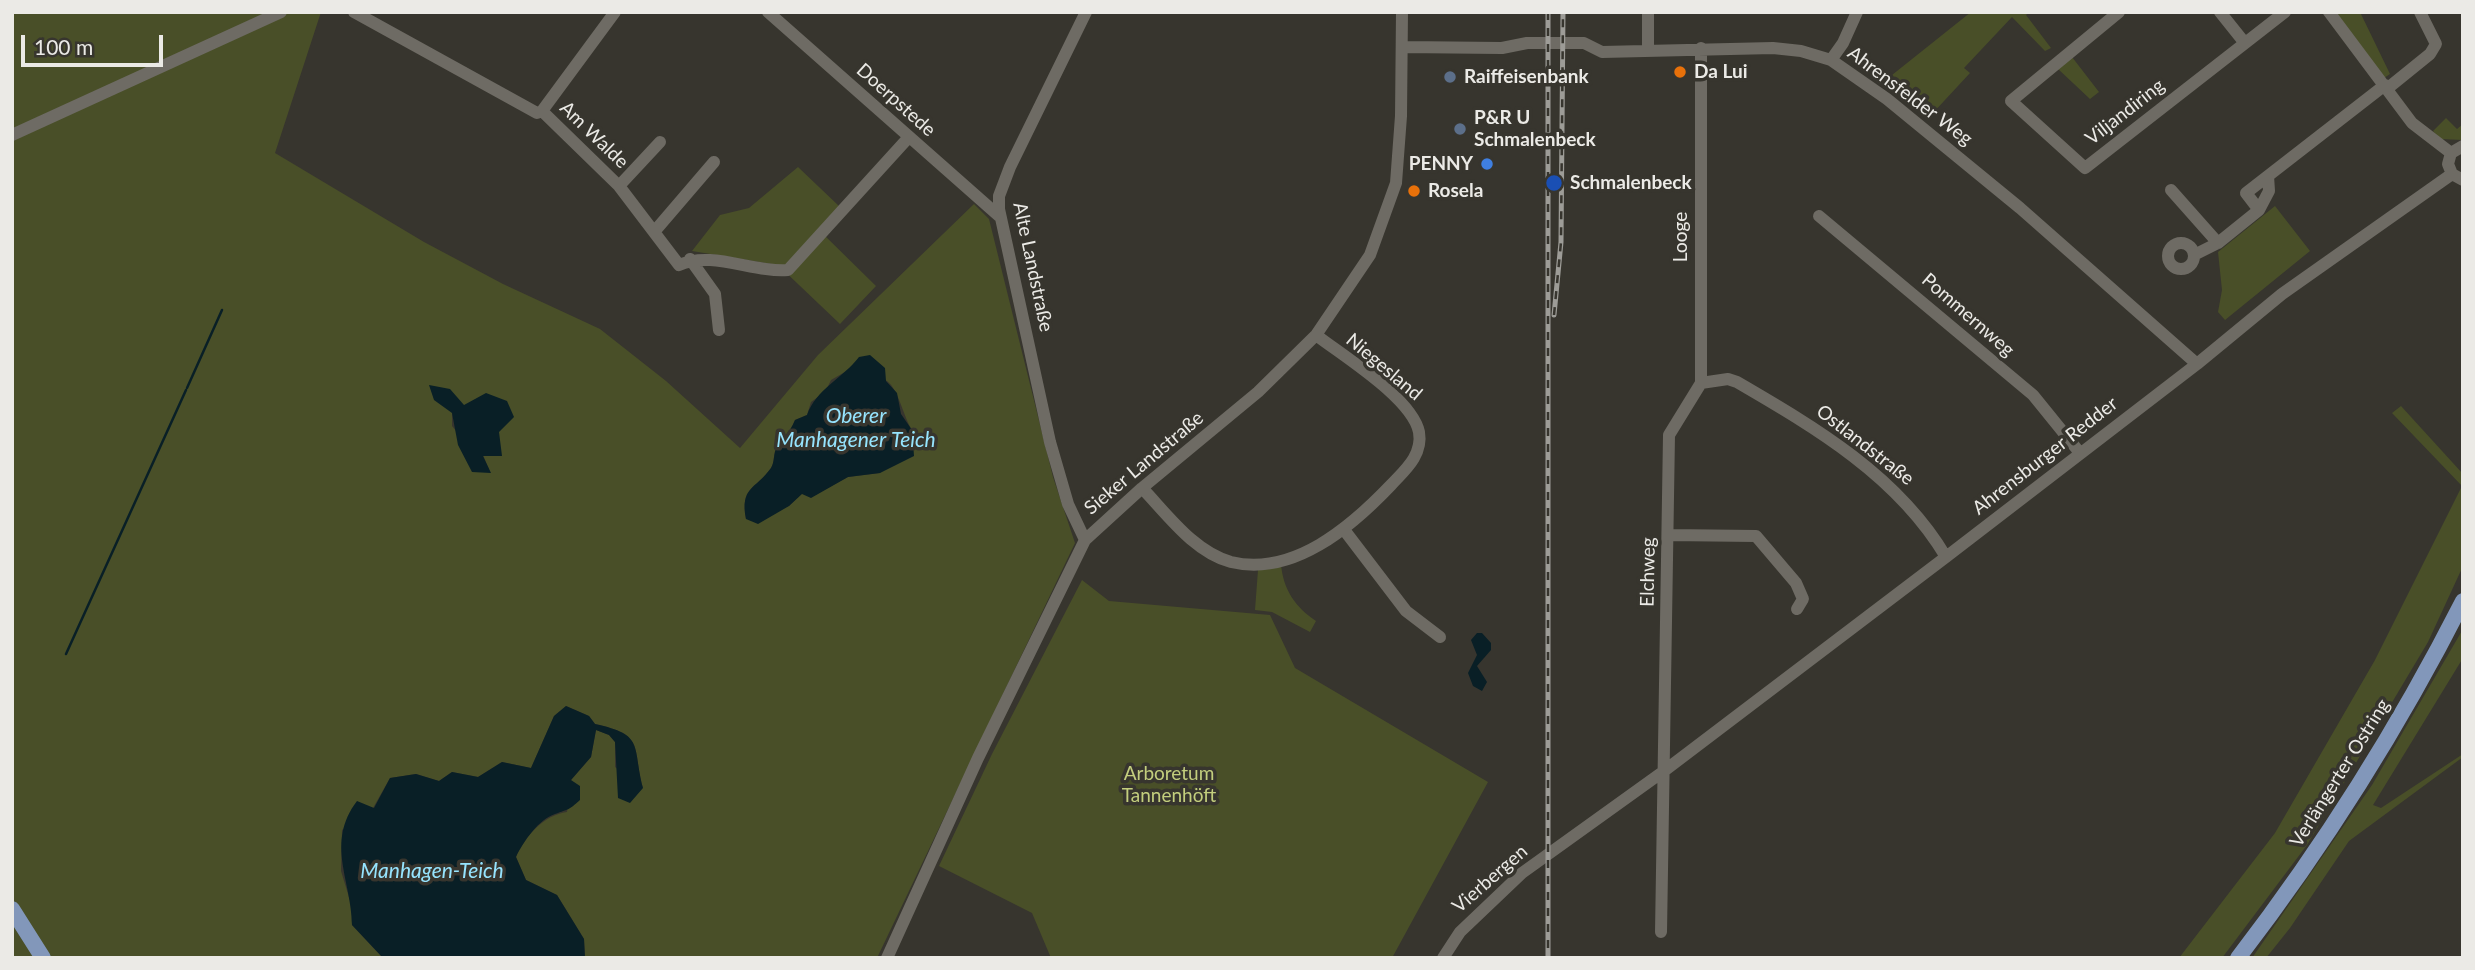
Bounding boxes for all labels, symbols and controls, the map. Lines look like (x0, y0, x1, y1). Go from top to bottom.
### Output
scale bar (24, 21, 166, 65)
text: 100 m (34, 34, 93, 59)
street label: Ahrensfelder Weg (1843, 42, 1977, 150)
street label: Doerpstede (852, 59, 940, 141)
place label: Da Lui (1694, 61, 1747, 83)
marker: Da Lui (1672, 64, 1688, 80)
place label: Raiffeisenbank (1464, 66, 1589, 88)
marker: Raiffeisenbank (1442, 69, 1458, 85)
street label: Viljandiring (2081, 74, 2169, 150)
street label: Am Walde (555, 97, 633, 173)
place label: P&R U Schmalenbeck (1474, 107, 1596, 151)
marker: P&R U Schmalenbeck (1452, 121, 1468, 137)
place label: PENNY (1409, 153, 1473, 175)
marker: PENNY (1479, 156, 1495, 172)
place label: Schmalenbeck (1570, 172, 1692, 194)
marker: Schmalenbeck (1544, 173, 1564, 193)
place label: Rosela (1428, 180, 1483, 202)
marker: Rosela (1406, 183, 1422, 199)
street label: Alte Landstraße (1008, 200, 1058, 334)
street label: Looge (1670, 212, 1692, 262)
street label: Pommernweg (1917, 269, 2019, 361)
street label: Niegesland (1341, 329, 1427, 405)
street label: Ahrensburger Redder (1968, 392, 2122, 520)
street label: Ostlandstraße (1812, 400, 1918, 490)
water label: Oberer Manhagener Teich (776, 403, 936, 453)
street label: Sieker Landstraße (1080, 407, 1208, 519)
street label: Elchweg (1636, 537, 1660, 607)
street label: Verlängerter Ostring (2285, 695, 2395, 851)
park label: Arboretum Tannenhöft (1122, 763, 1216, 807)
street label: Vierbergen (1448, 840, 1532, 918)
water label: Manhagen-Teich (360, 858, 504, 884)

